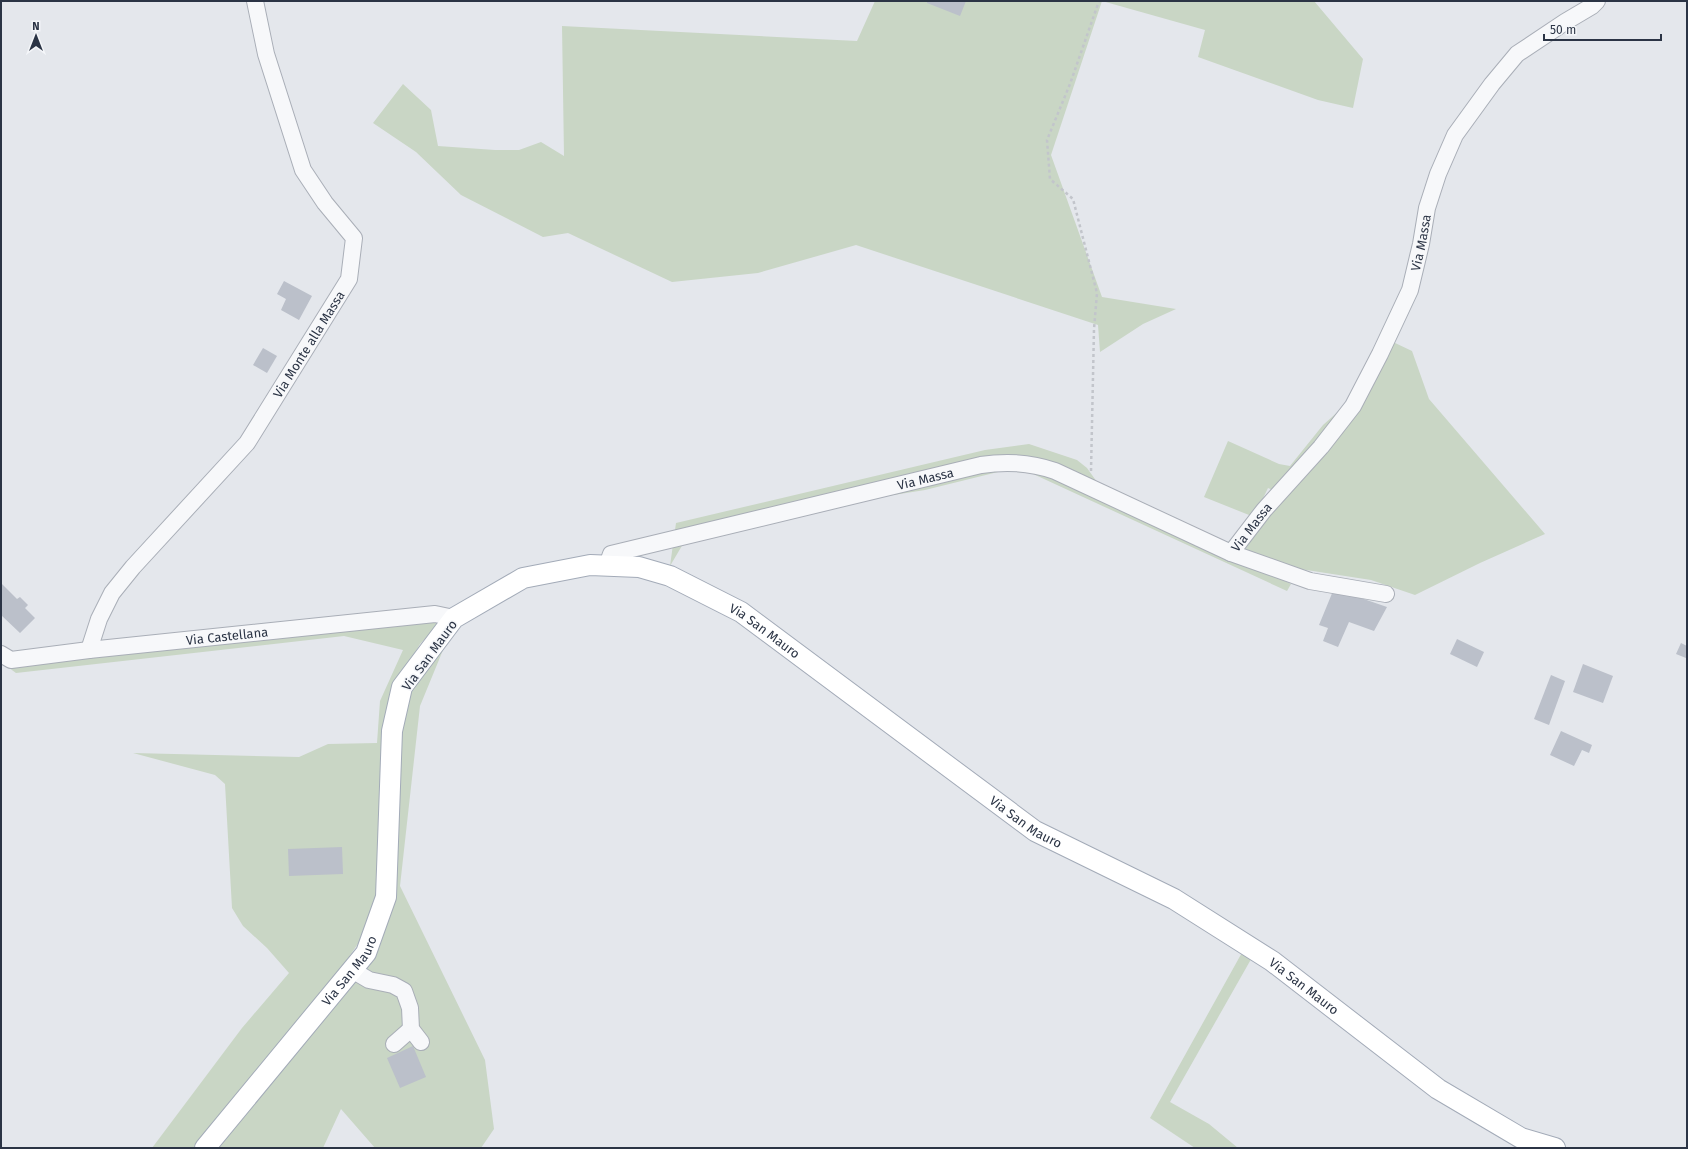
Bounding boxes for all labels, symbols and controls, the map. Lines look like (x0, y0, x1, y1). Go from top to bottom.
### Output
north arrow (16, 16, 56, 56)
scale bar (1544, 16, 1661, 42)
text: N (32, 20, 40, 33)
text: 50 m (1550, 23, 1576, 37)
street label: Via Massa (1408, 213, 1434, 273)
street label: Via Monte alla Massa (270, 288, 348, 400)
street label: Via Massa (896, 465, 955, 493)
street label: Via Massa (1228, 500, 1275, 554)
street label: Via San Mauro (727, 600, 803, 661)
street label: Via San Mauro (399, 617, 460, 694)
street label: Via Castellana (185, 624, 269, 648)
street label: Via San Mauro (987, 793, 1064, 851)
street label: Via San Mauro (319, 934, 380, 1009)
street label: Via San Mauro (1266, 955, 1342, 1018)

